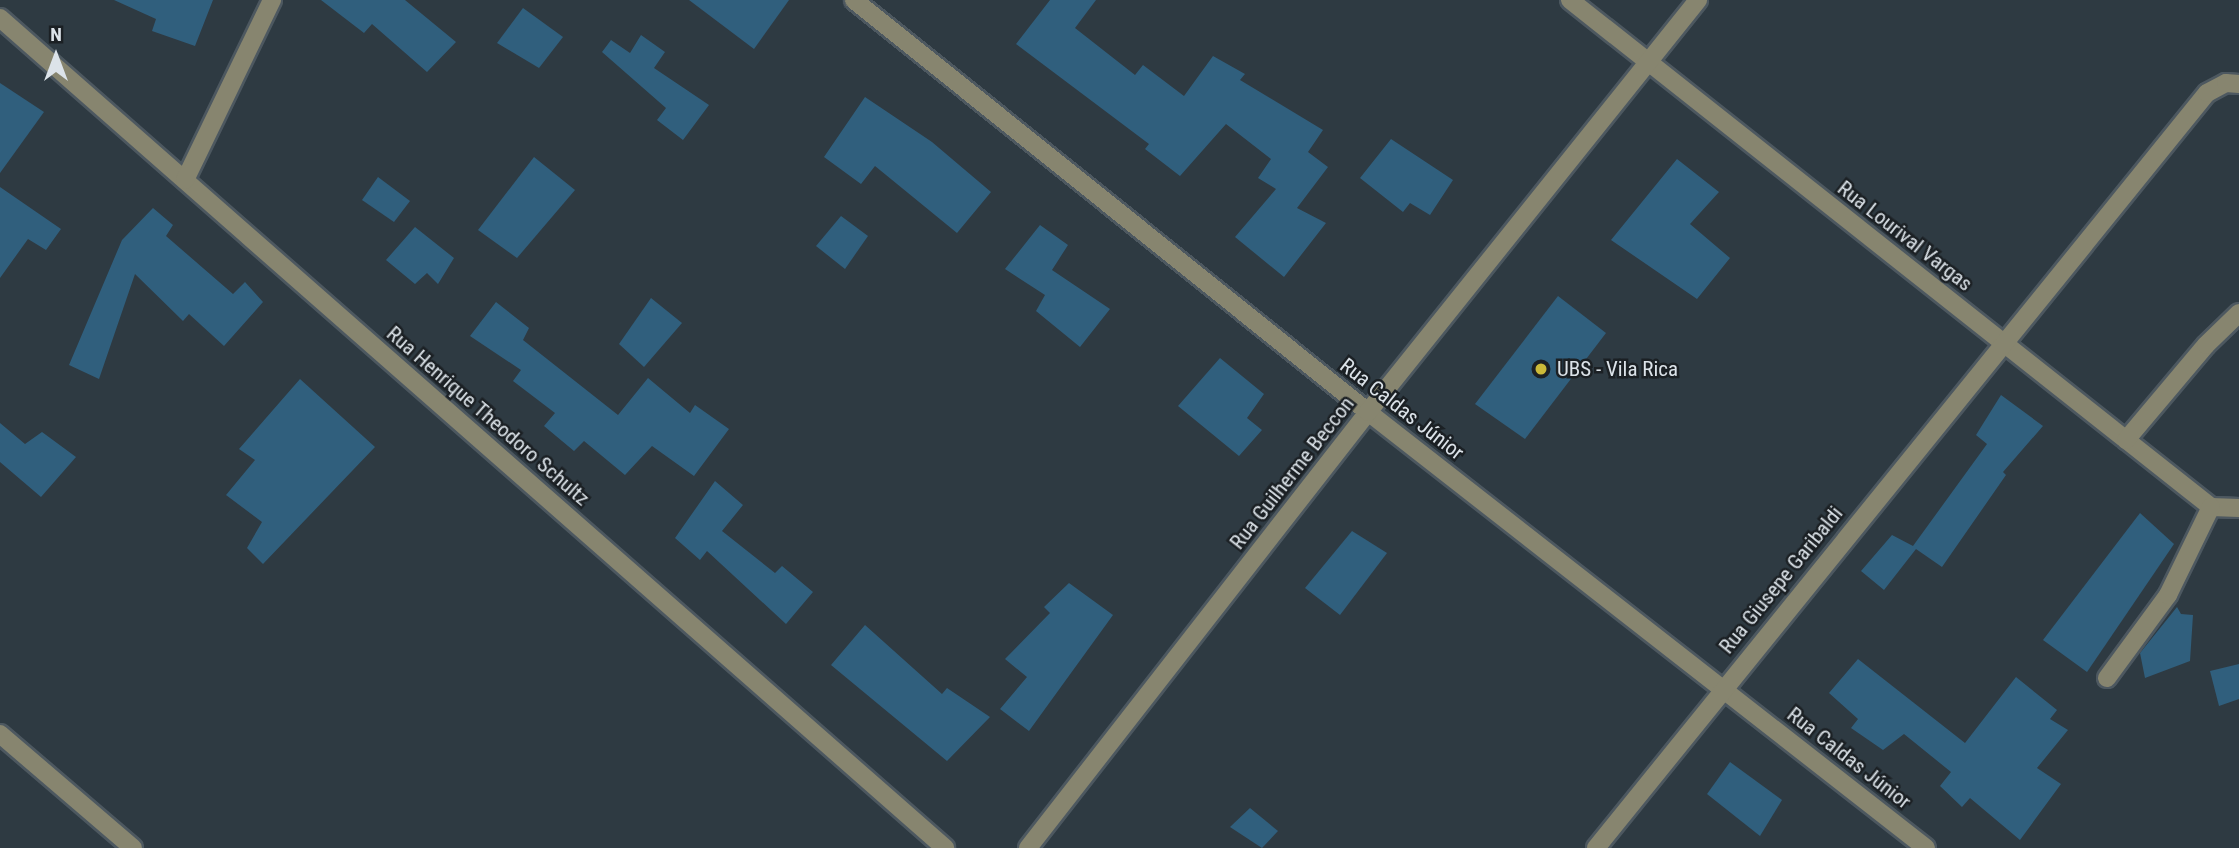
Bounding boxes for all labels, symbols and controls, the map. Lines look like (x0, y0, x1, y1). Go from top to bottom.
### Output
north arrow (21, 21, 91, 91)
text: N (50, 23, 62, 46)
street label: Rua Lourival Vargas (1833, 176, 1977, 296)
street label: Rua Henrique Theodoro Schultz (381, 321, 595, 511)
street label: Rua Caldas Júnior (1335, 353, 1469, 465)
place label: UBS - Vila Rica (1557, 356, 1678, 382)
marker: UBS - Vila Rica (1531, 359, 1551, 379)
street label: Rua Guilherme Beccon (1225, 392, 1359, 554)
street label: Rua Giusepe Garibaldi (1714, 501, 1848, 659)
street label: Rua Caldas Júnior (1782, 702, 1916, 814)

